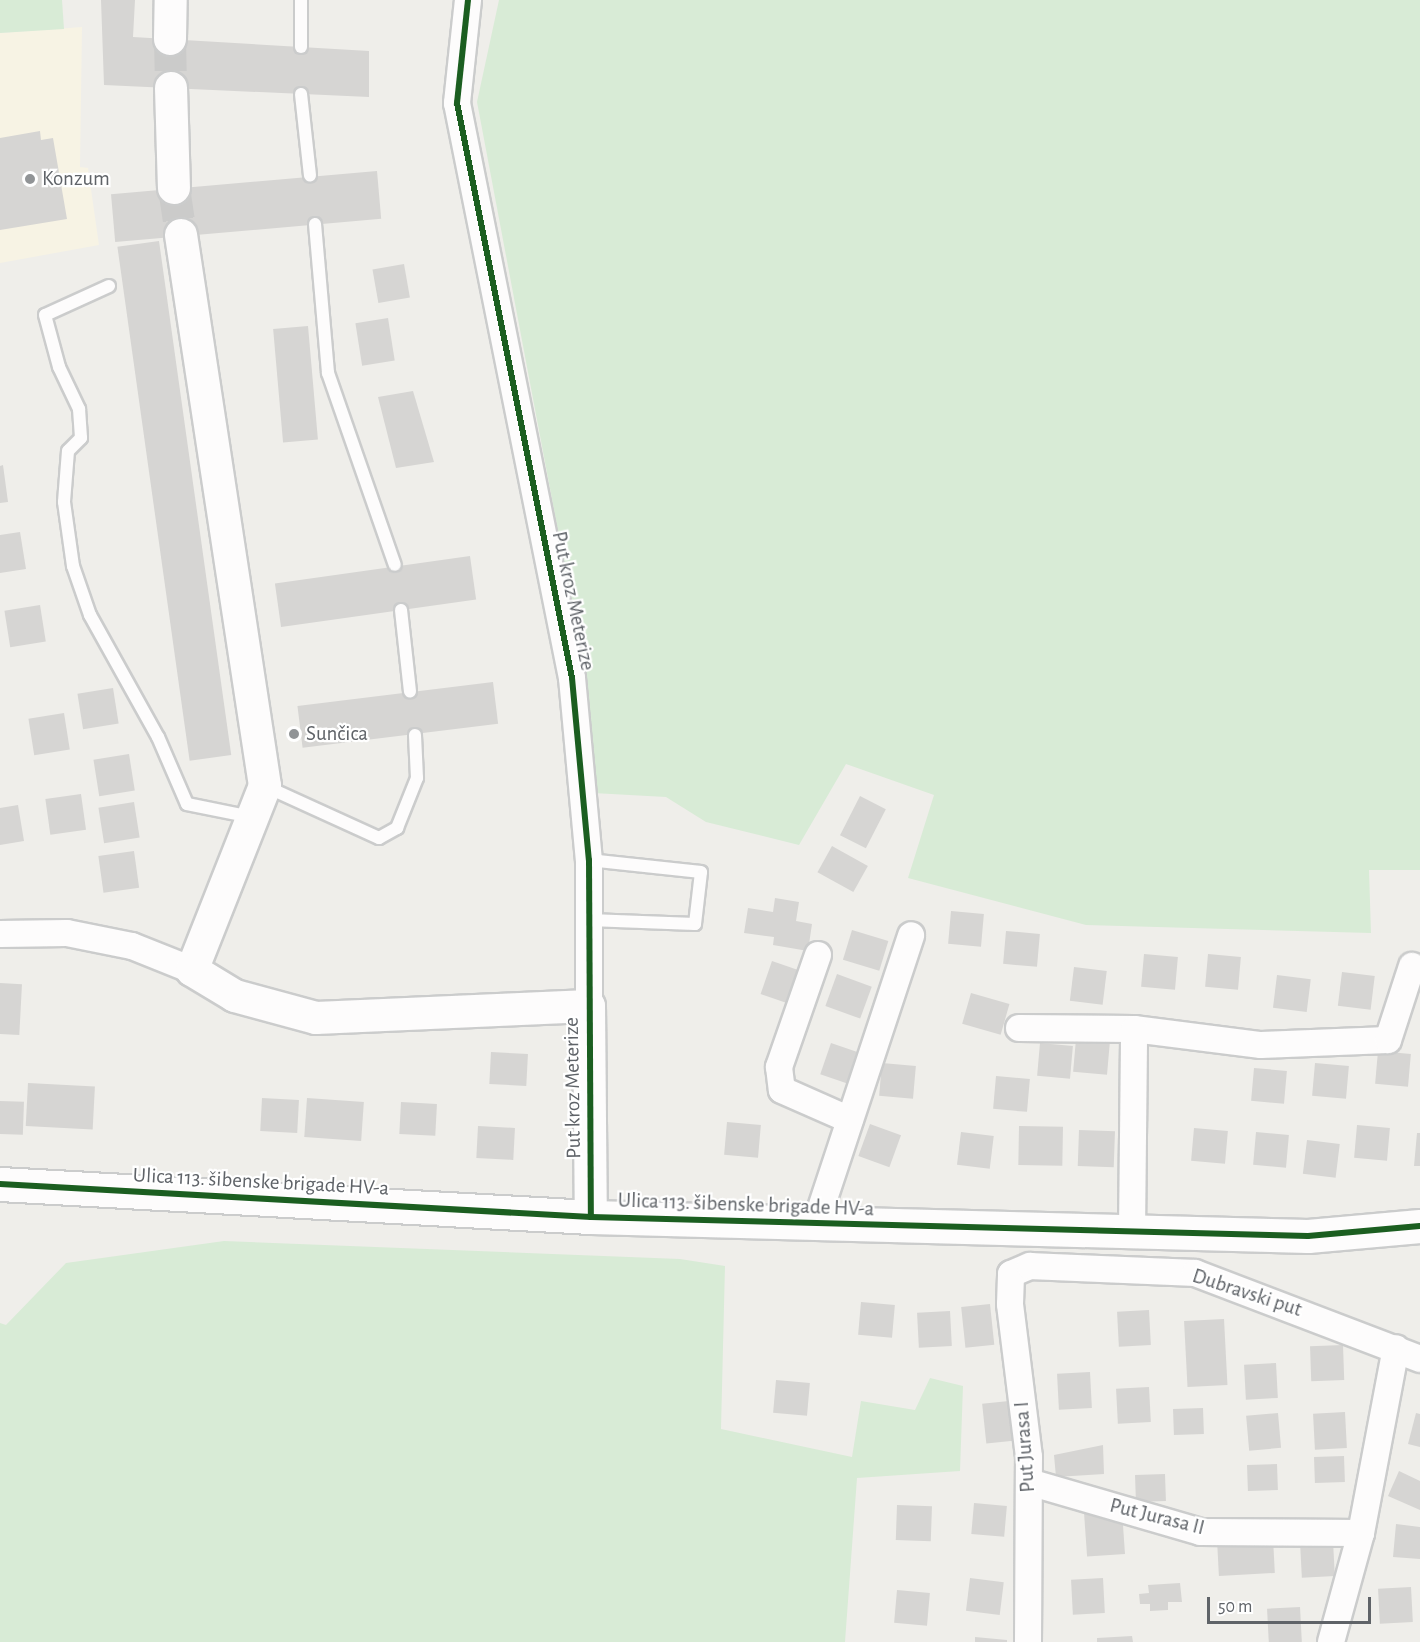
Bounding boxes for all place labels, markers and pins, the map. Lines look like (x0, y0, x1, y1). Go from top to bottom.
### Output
place label: Konzum (42, 166, 110, 192)
marker: Konzum (23, 172, 37, 186)
place label: Sunčica (306, 721, 368, 747)
marker: Sunčica (287, 727, 301, 741)

